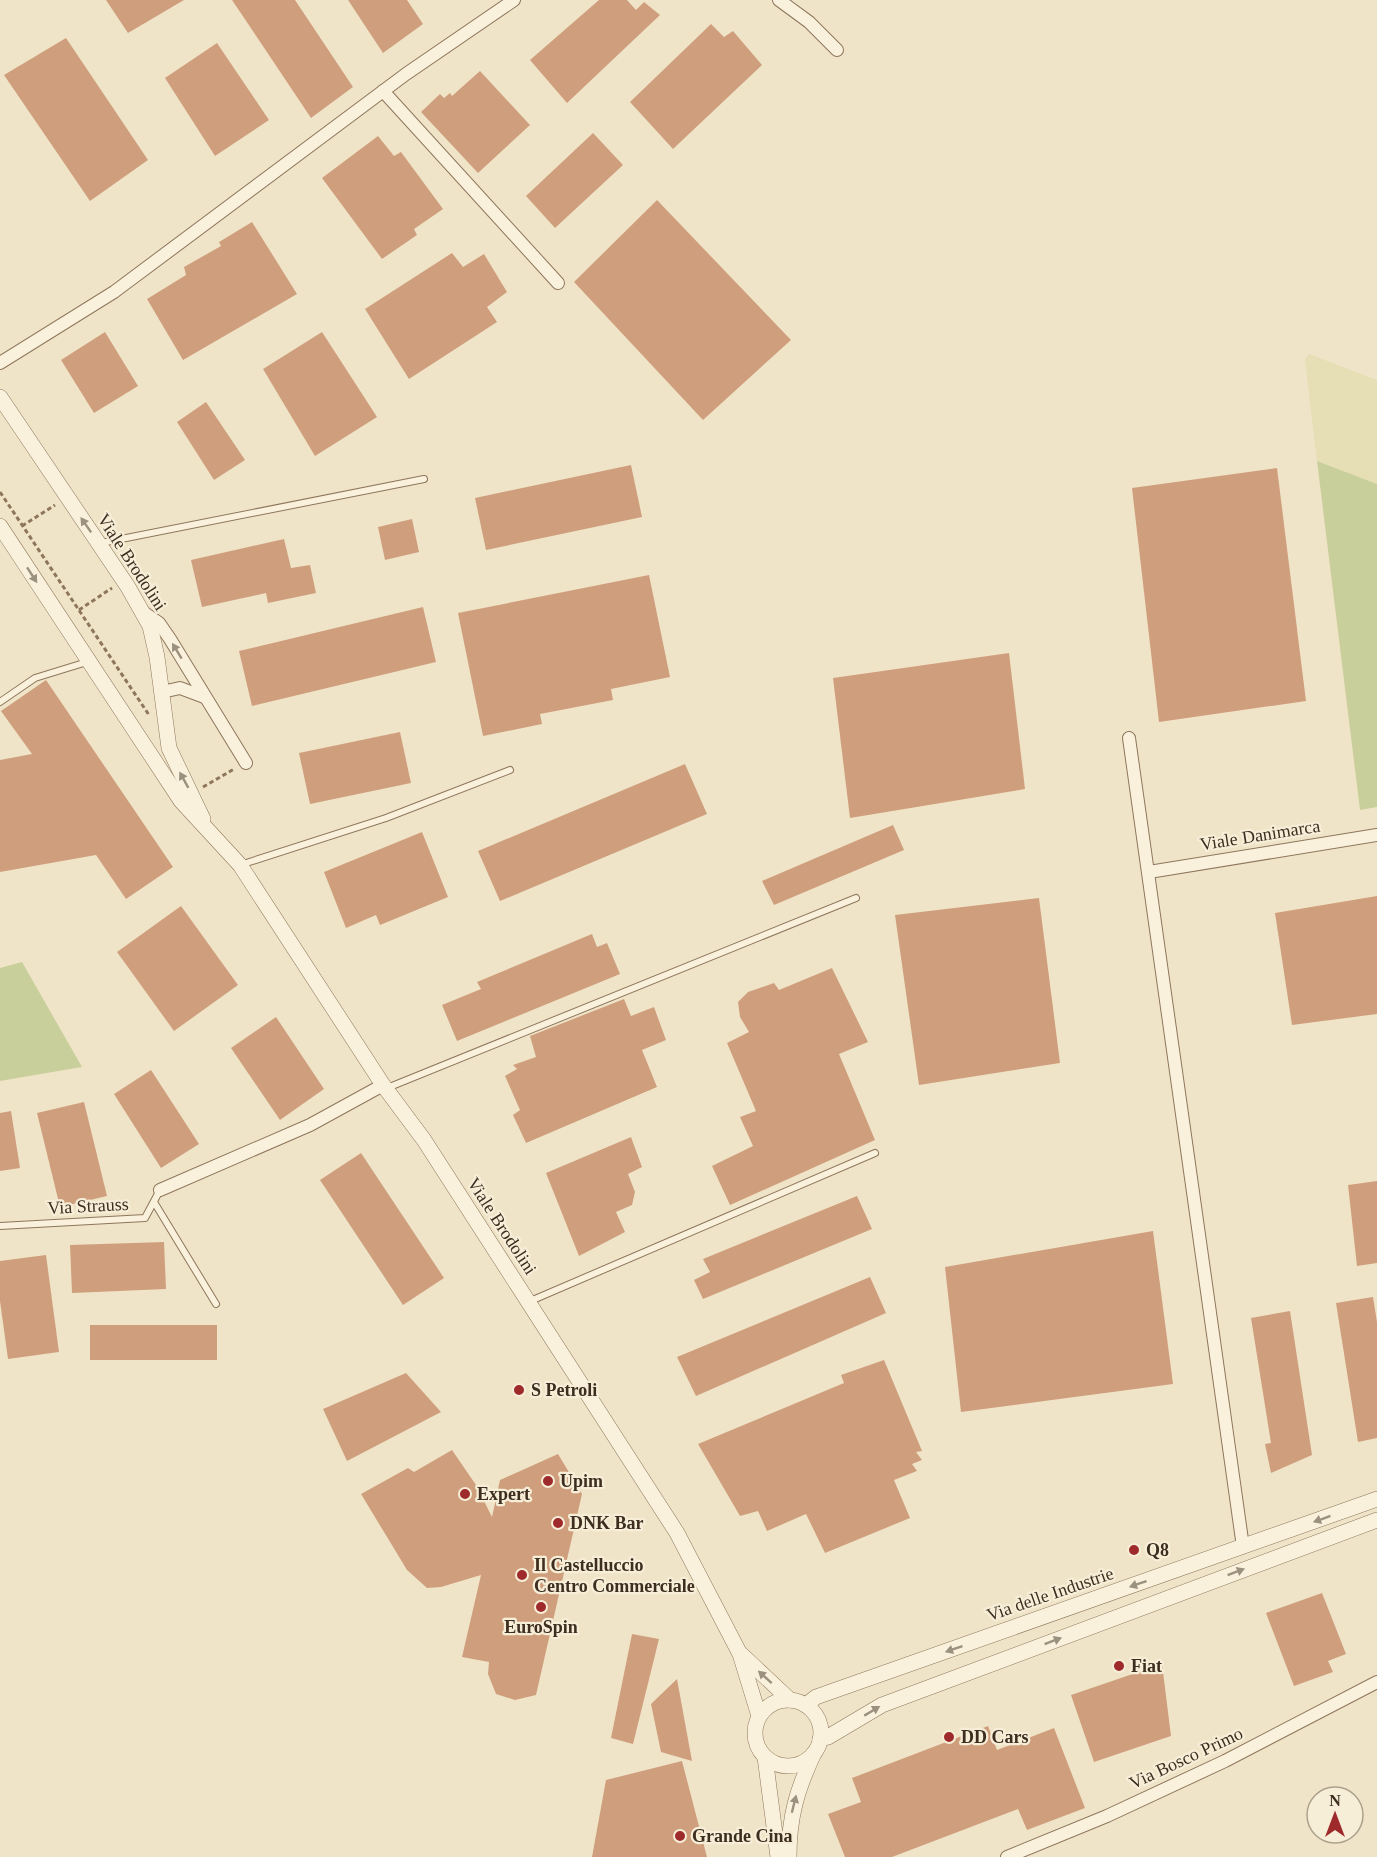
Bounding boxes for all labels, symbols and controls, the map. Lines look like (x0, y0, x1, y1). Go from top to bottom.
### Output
street label: Viale Brodolini (93, 510, 171, 614)
one-way arrow (80, 517, 92, 532)
one-way arrow (26, 567, 37, 583)
one-way arrow (171, 643, 182, 659)
one-way arrow (179, 771, 189, 788)
street label: Viale Danimarca (1199, 816, 1321, 854)
street label: Viale Brodolini (463, 1174, 541, 1278)
street label: Via Strauss (47, 1194, 129, 1218)
place label: S Petroli (531, 1380, 597, 1400)
marker: S Petroli (512, 1383, 526, 1397)
place label: Upim (560, 1471, 603, 1491)
marker: Upim (541, 1474, 555, 1488)
place label: Expert (477, 1484, 530, 1504)
marker: Expert (458, 1487, 472, 1501)
place label: DNK Bar (570, 1513, 644, 1533)
one-way arrow (1313, 1514, 1331, 1524)
marker: DNK Bar (551, 1516, 565, 1530)
place label: Q8 (1146, 1540, 1169, 1560)
marker: Q8 (1127, 1543, 1141, 1557)
place label: Il Castelluccio Centro Commerciale (534, 1555, 695, 1596)
street label: Via delle Industrie (984, 1563, 1116, 1625)
one-way arrow (1227, 1567, 1245, 1576)
marker: Il Castelluccio Centro Commerciale (515, 1568, 529, 1582)
one-way arrow (1129, 1580, 1147, 1589)
marker: EuroSpin (534, 1600, 548, 1614)
place label: EuroSpin (504, 1617, 578, 1637)
one-way arrow (1044, 1635, 1062, 1645)
one-way arrow (945, 1644, 963, 1654)
place label: Fiat (1131, 1656, 1162, 1676)
marker: Fiat (1112, 1659, 1126, 1673)
one-way arrow (758, 1670, 773, 1684)
one-way arrow (864, 1706, 881, 1716)
street label: Via Bosco Primo (1126, 1723, 1246, 1793)
place label: DD Cars (961, 1727, 1029, 1747)
marker: DD Cars (942, 1730, 956, 1744)
north arrow (1305, 1785, 1365, 1845)
text: N (1329, 1792, 1341, 1809)
one-way arrow (790, 1794, 800, 1813)
place label: Grande Cina (692, 1826, 793, 1846)
marker: Grande Cina (673, 1829, 687, 1843)

